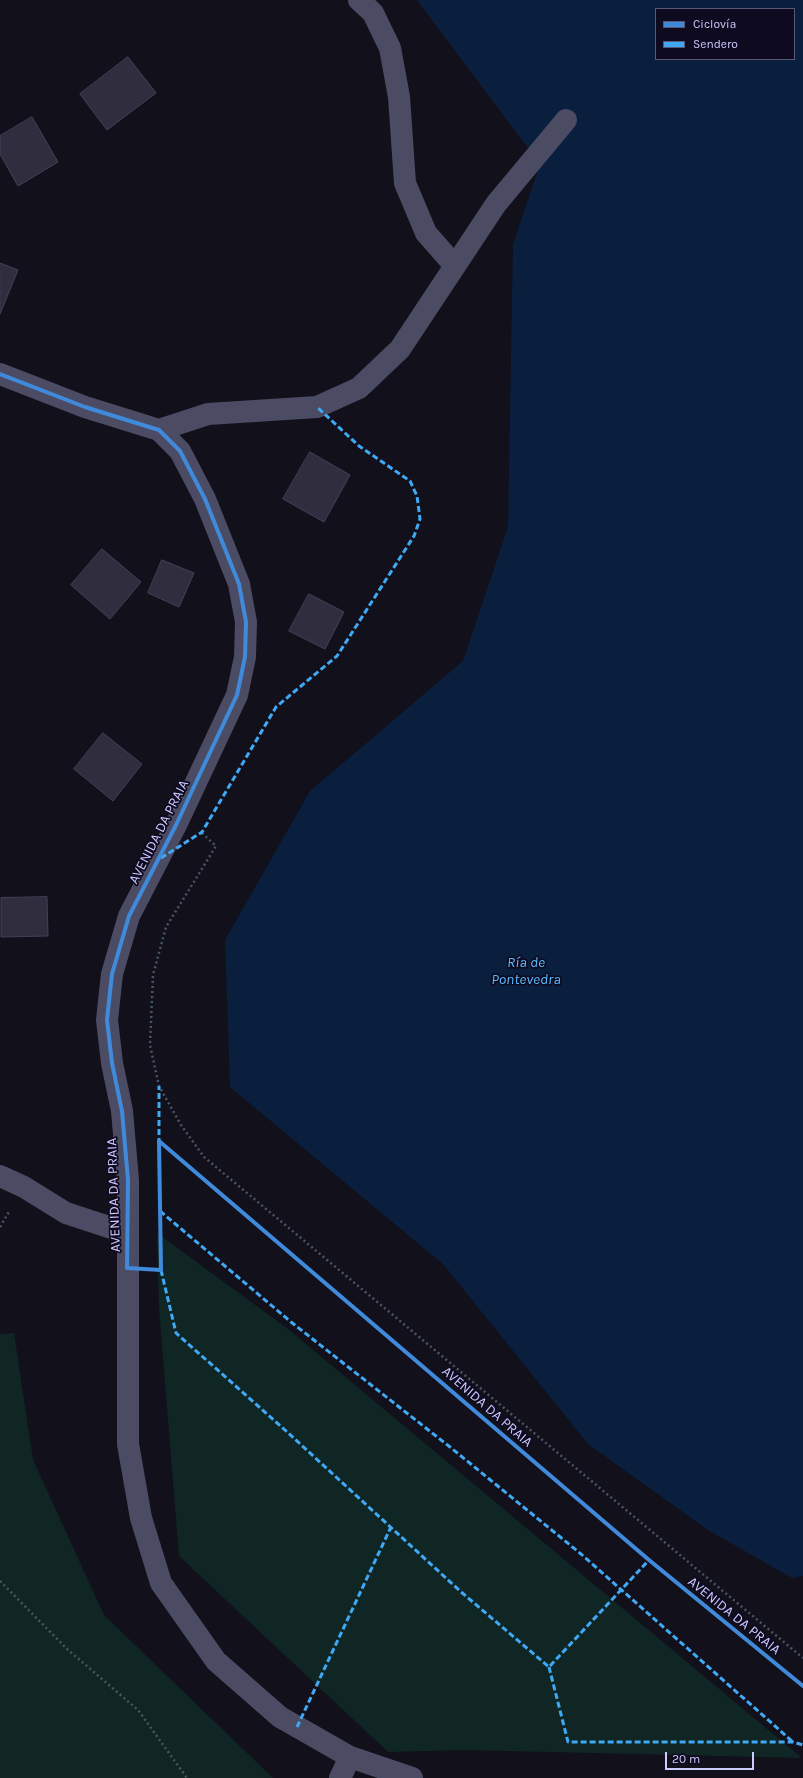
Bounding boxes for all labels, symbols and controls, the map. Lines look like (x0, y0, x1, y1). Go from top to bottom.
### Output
legend (655, 8, 795, 60)
text: Ciclovía (693, 17, 736, 31)
text: Sendero (693, 37, 738, 51)
street label: AVENIDA DA PRAIA (126, 777, 192, 887)
water label: Ría de Pontevedra (491, 954, 561, 989)
street label: AVENIDA DA PRAIA (104, 1138, 124, 1252)
street label: AVENIDA DA PRAIA (438, 1363, 536, 1451)
street label: AVENIDA DA PRAIA (684, 1573, 784, 1659)
scale bar (667, 1744, 756, 1770)
text: 20 m (672, 1752, 700, 1766)

